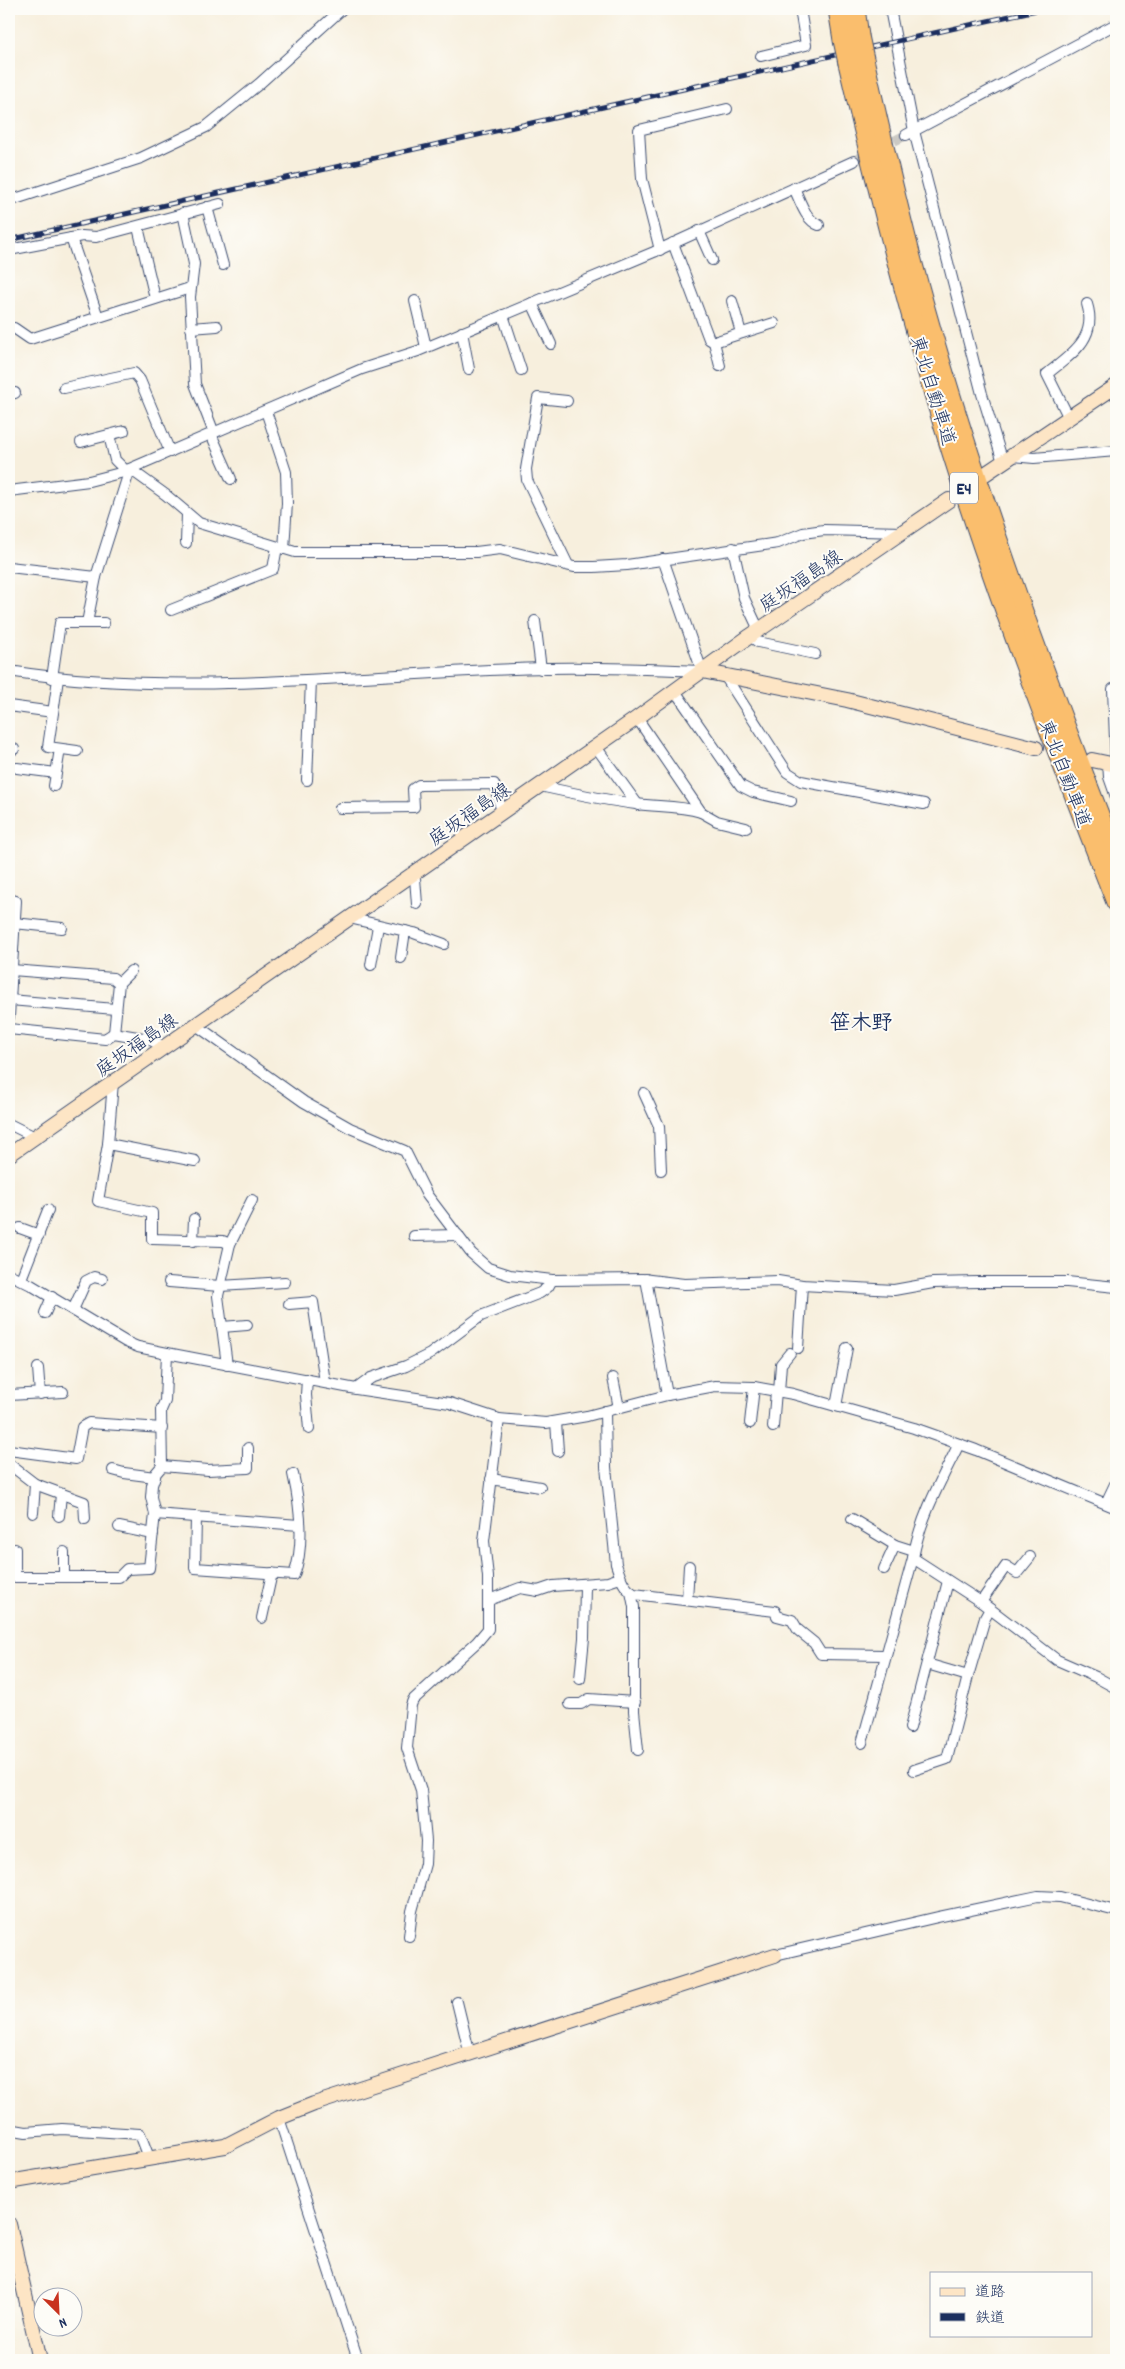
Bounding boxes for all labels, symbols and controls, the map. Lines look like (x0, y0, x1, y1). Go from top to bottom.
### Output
street label: 東北自動車道 (901, 333, 960, 449)
road number: E4 (950, 472, 978, 503)
street label: 庭坂福島線 (755, 545, 849, 621)
street label: 東北自動車道 (1030, 716, 1096, 832)
street label: 庭坂福島線 (424, 778, 518, 854)
street label: 庭坂福島線 (91, 1009, 185, 1085)
district label: 笹木野 (830, 1010, 893, 1040)
legend (930, 2272, 1092, 2336)
text: 道路 (975, 2282, 1005, 2304)
north arrow (32, 2286, 82, 2336)
text: 鉄道 (975, 2308, 1005, 2330)
text: N (55, 2312, 70, 2333)

